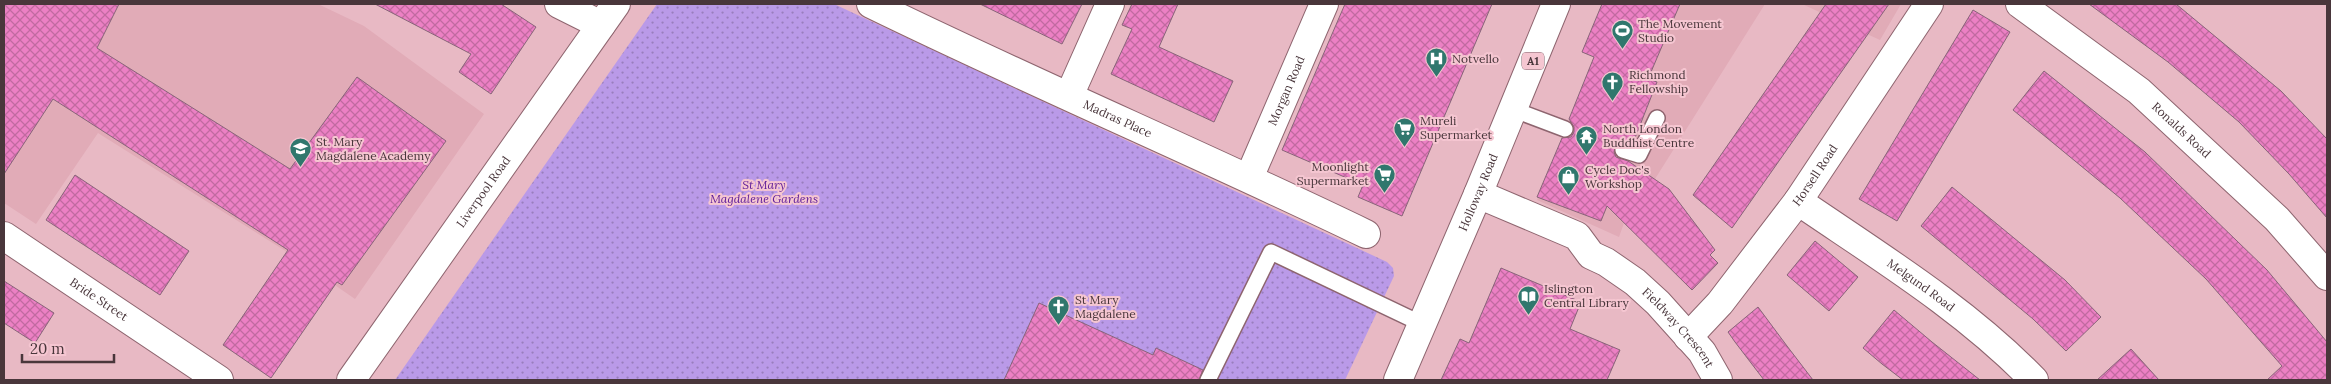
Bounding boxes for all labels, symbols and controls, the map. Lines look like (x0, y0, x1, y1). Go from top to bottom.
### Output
place label: The Movement Studio (1638, 16, 1722, 45)
sports icon: The Movement Studio (1610, 19, 1634, 50)
hospital icon: Notvello (1424, 47, 1448, 78)
place label: Notvello (1452, 51, 1499, 66)
road number: A1 (1522, 52, 1544, 70)
street label: Morgan Road (1265, 53, 1308, 128)
place label: Richmond Fellowship (1629, 67, 1688, 96)
church icon: Richmond Fellowship (1601, 70, 1625, 101)
street label: Madras Place (1081, 96, 1155, 141)
street label: Ronalds Road (2149, 99, 2214, 161)
place label: Mureli Supermarket (1420, 113, 1493, 142)
supermarket icon: Mureli Supermarket (1392, 116, 1416, 147)
place label: North London Buddhist Centre (1603, 121, 1695, 150)
temple icon: North London Buddhist Centre (1575, 124, 1599, 155)
place label: St. Mary Magdalene Academy (316, 134, 431, 163)
school or university icon: St. Mary Magdalene Academy (288, 137, 312, 168)
street label: Horsell Road (1789, 141, 1841, 209)
street label: Holloway Road (1455, 151, 1501, 233)
street label: Liverpool Road (453, 153, 513, 230)
place label: Moonlight Supermarket (1297, 159, 1369, 188)
supermarket icon: Moonlight Supermarket (1373, 162, 1397, 193)
place label: Cycle Doc's Workshop (1585, 162, 1650, 191)
shop icon: Cycle Doc's Workshop (1557, 165, 1581, 196)
park label: St Mary Magdalene Gardens (710, 177, 818, 206)
street label: Melgund Road (1884, 255, 1958, 314)
street label: Bride Street (67, 274, 131, 324)
place label: Islington Central Library (1544, 281, 1629, 310)
library icon: Islington Central Library (1516, 284, 1540, 315)
street label: Fieldway Crescent (1639, 284, 1718, 371)
place label: St Mary Magdalene (1075, 292, 1136, 321)
church icon: St Mary Magdalene (1047, 295, 1071, 326)
scale bar (22, 332, 115, 364)
text: 20 m (30, 339, 65, 358)

